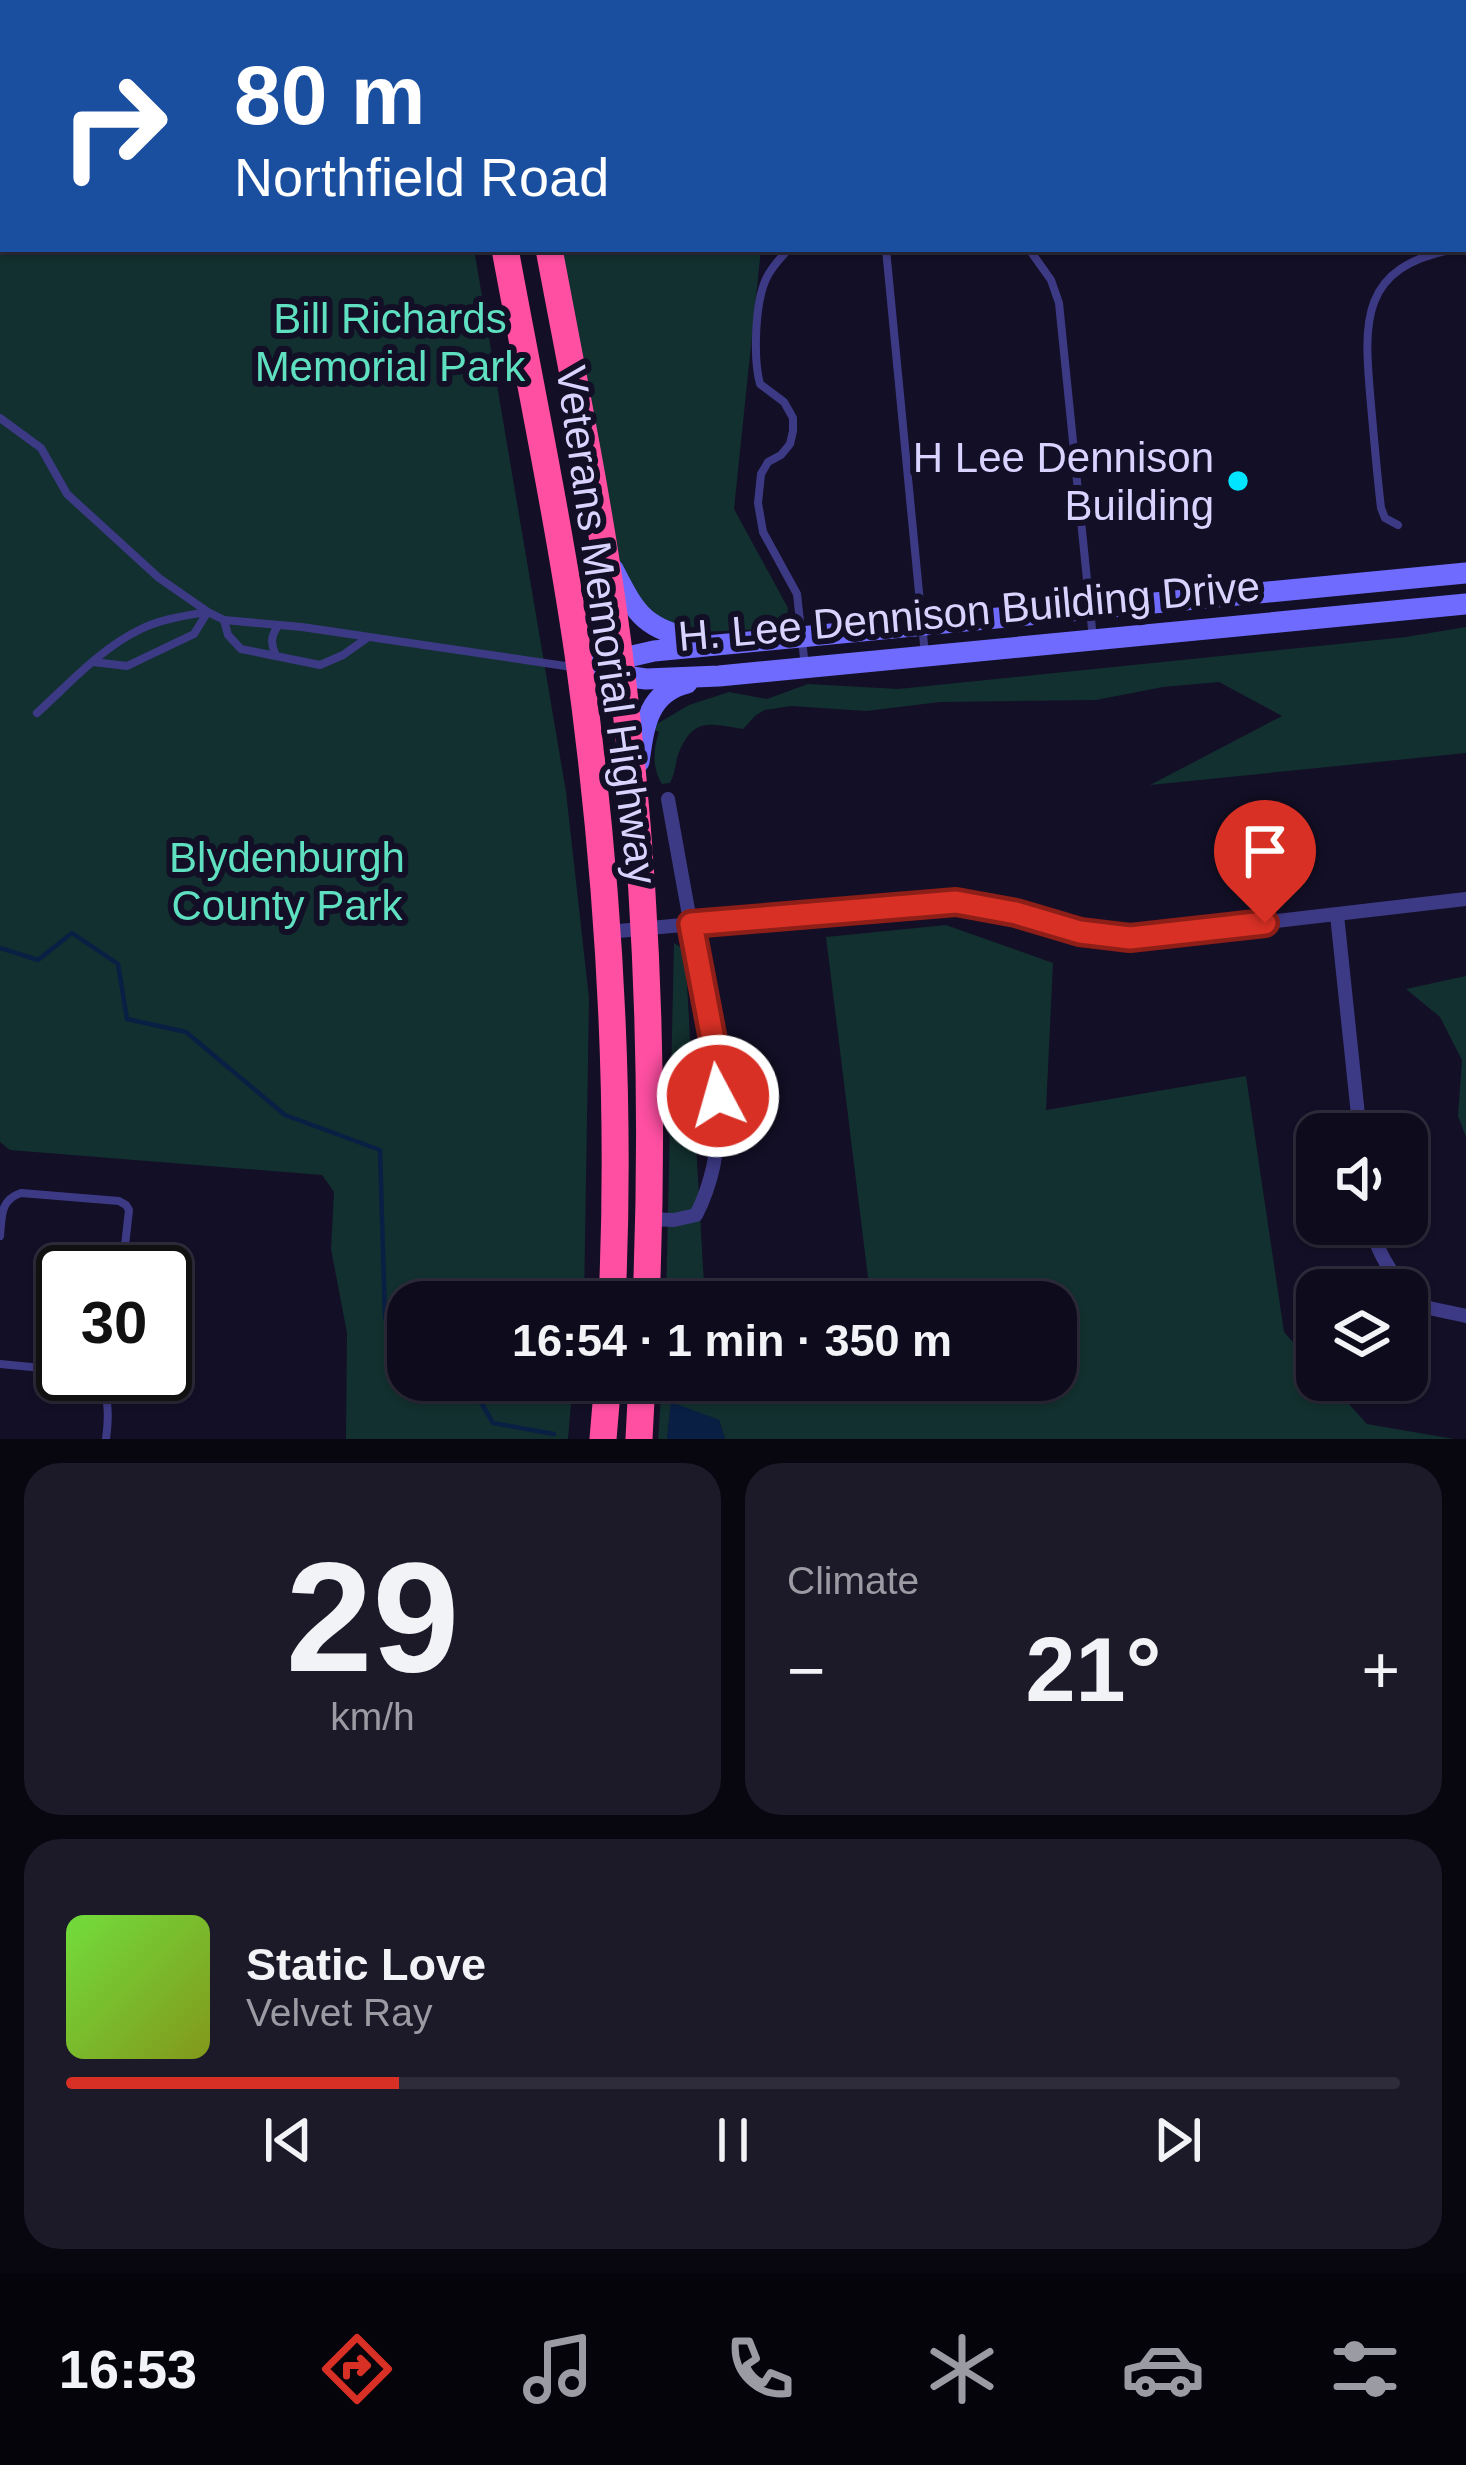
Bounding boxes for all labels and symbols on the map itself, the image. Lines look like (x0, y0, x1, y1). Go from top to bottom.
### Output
park label: Bill Richards Memorial Park (255, 295, 526, 390)
street label: Veterans Memorial Highway (547, 363, 667, 887)
place label: H Lee Dennison Building (913, 434, 1214, 529)
marker: H Lee Dennison Building (1225, 468, 1251, 494)
street label: H. Lee Dennison Building Drive (676, 562, 1262, 660)
pin (1214, 800, 1316, 923)
park label: Blydenburgh County Park (169, 834, 405, 929)
position arrow (655, 1033, 781, 1159)
speed limit sign: 30 (36, 1245, 192, 1401)

